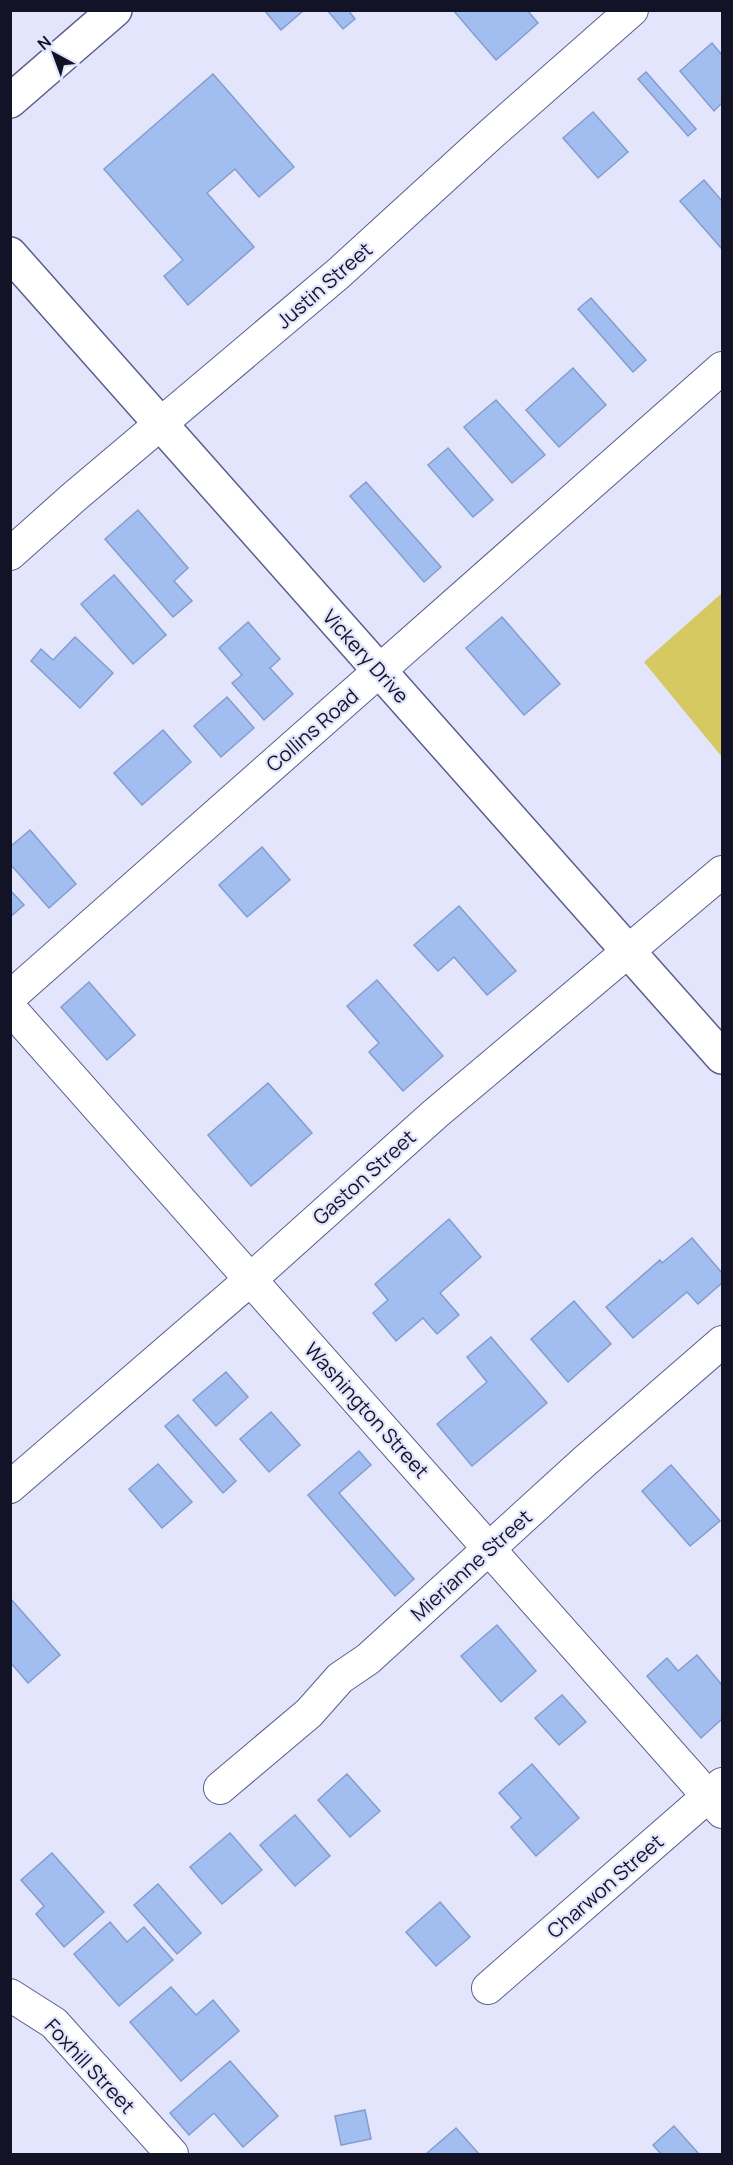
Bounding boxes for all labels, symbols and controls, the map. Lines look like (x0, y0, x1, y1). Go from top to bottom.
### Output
north arrow (24, 24, 84, 84)
text: N (33, 31, 56, 55)
street label: Justin Street (270, 236, 378, 334)
street label: Vickery Drive (317, 603, 415, 709)
street label: Collins Road (260, 682, 364, 778)
street label: Gaston Street (307, 1124, 421, 1230)
street label: Washington Street (299, 1336, 435, 1484)
street label: Mierianne Street (405, 1503, 537, 1627)
street label: Charwon Street (541, 1828, 669, 1944)
street label: Foxhill Street (39, 2013, 141, 2119)

